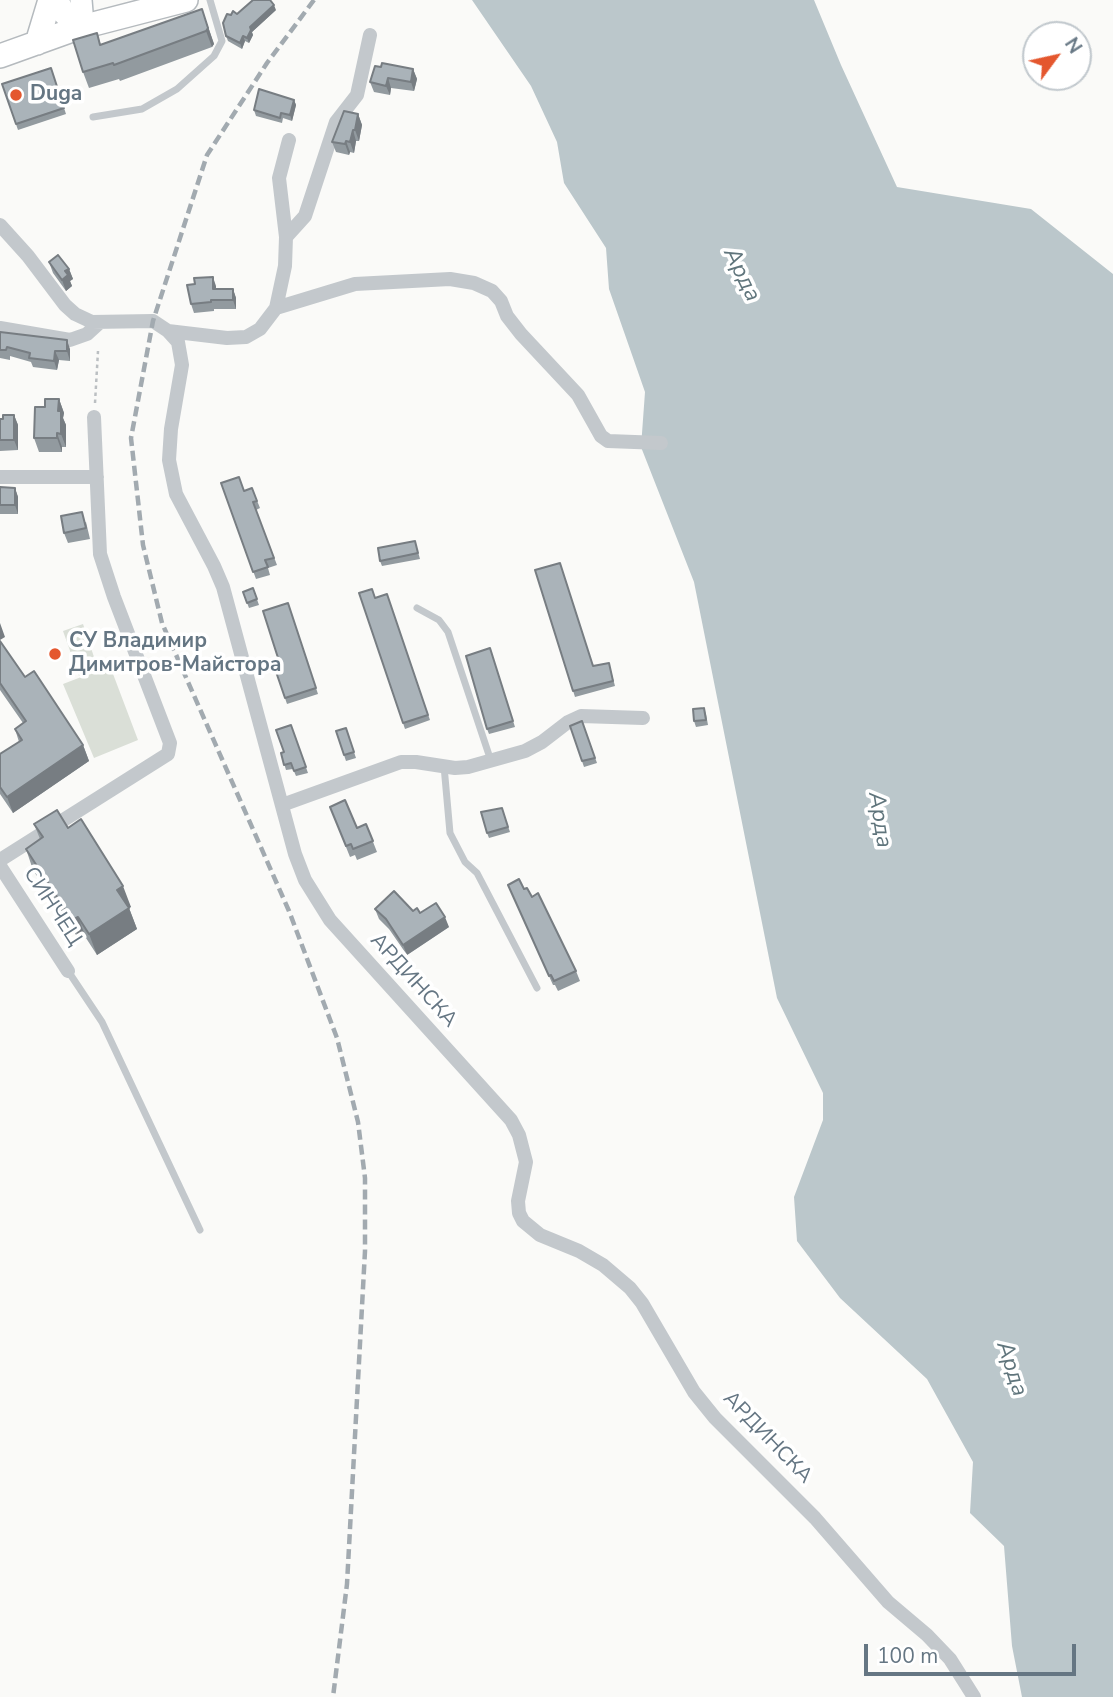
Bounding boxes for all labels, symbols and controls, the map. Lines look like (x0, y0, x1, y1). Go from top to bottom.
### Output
north arrow (1022, 21, 1092, 91)
text: N (1058, 33, 1088, 59)
place label: Duga (30, 82, 82, 108)
marker: Duga (8, 87, 24, 103)
water label: Арда (716, 244, 766, 306)
place label: СУ Владимир Димитров-Майстора (69, 629, 282, 679)
marker: СУ Владимир Димитров-Майстора (47, 646, 63, 662)
water label: Арда (861, 790, 897, 850)
street label: СИНЧЕЦ (17, 863, 87, 951)
street label: АРДИНСКА (364, 929, 462, 1033)
water label: Арда (989, 1338, 1033, 1400)
street label: АРДИНСКА (717, 1387, 817, 1489)
scale bar (868, 1630, 1080, 1674)
text: 100 m (877, 1642, 938, 1670)

